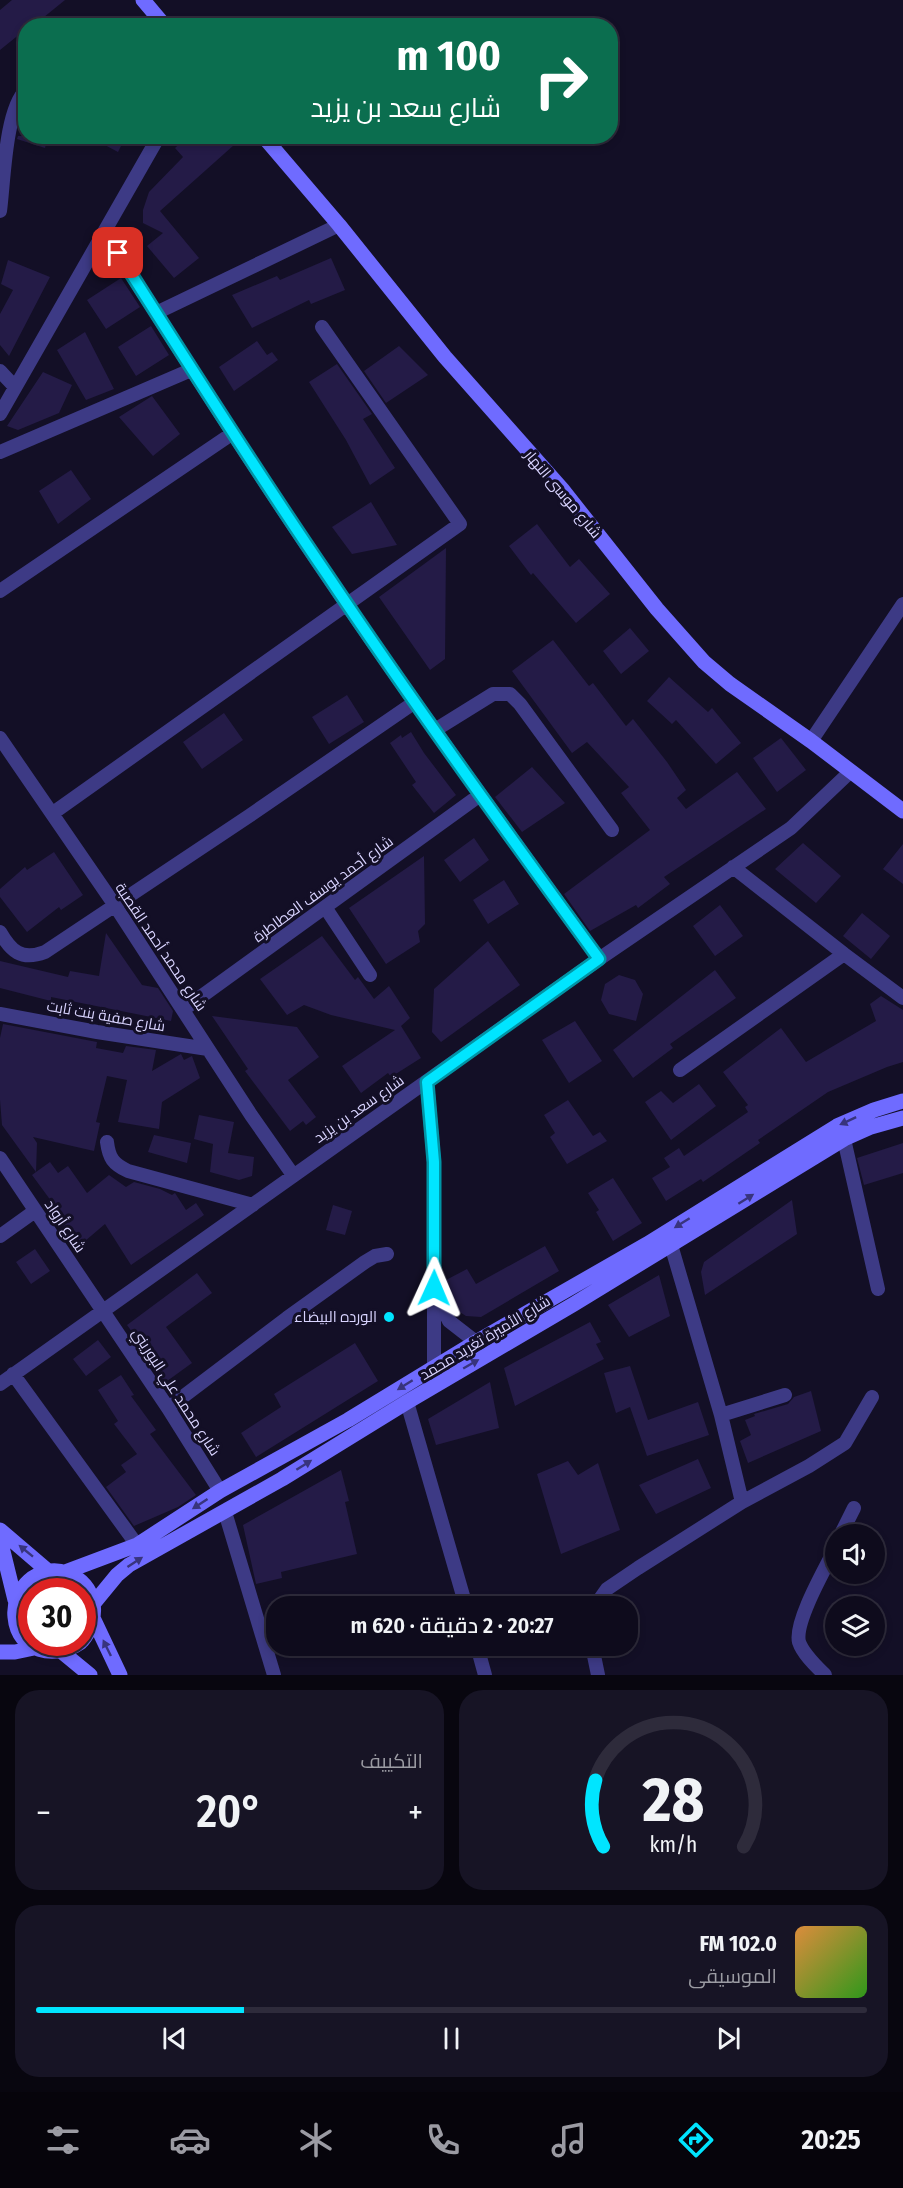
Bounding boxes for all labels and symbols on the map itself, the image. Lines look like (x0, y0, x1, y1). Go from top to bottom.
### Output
pin (92, 227, 143, 278)
street label: شارع موسى النهار (519, 446, 605, 543)
street label: شارع أحمد يوسف العطاطرة (249, 831, 398, 948)
street label: شارع محمد أحمد القصبة (110, 879, 211, 1016)
street label: شارع صفية بنت ثابت (45, 997, 167, 1037)
street label: شارع سعد بن يزيد (310, 1071, 409, 1148)
one-way arrow (840, 1117, 857, 1126)
one-way arrow (738, 1193, 754, 1204)
street label: شارع أرواد (39, 1196, 90, 1257)
one-way arrow (674, 1217, 690, 1228)
position arrow (402, 1256, 466, 1320)
street label: شارع الأميرة تغريد محمد (417, 1292, 554, 1386)
place label: الورده البيضاء (294, 1308, 377, 1326)
marker: الورده البيضاء (382, 1310, 396, 1324)
street label: شارع محمد علي البوريني (126, 1325, 224, 1461)
one-way arrow (463, 1359, 479, 1370)
one-way arrow (397, 1380, 413, 1391)
one-way arrow (296, 1460, 312, 1471)
one-way arrow (192, 1498, 208, 1509)
one-way arrow (18, 1544, 34, 1557)
one-way arrow (127, 1557, 143, 1568)
speed limit sign: 30 (18, 1578, 96, 1656)
one-way arrow (103, 1639, 112, 1656)

